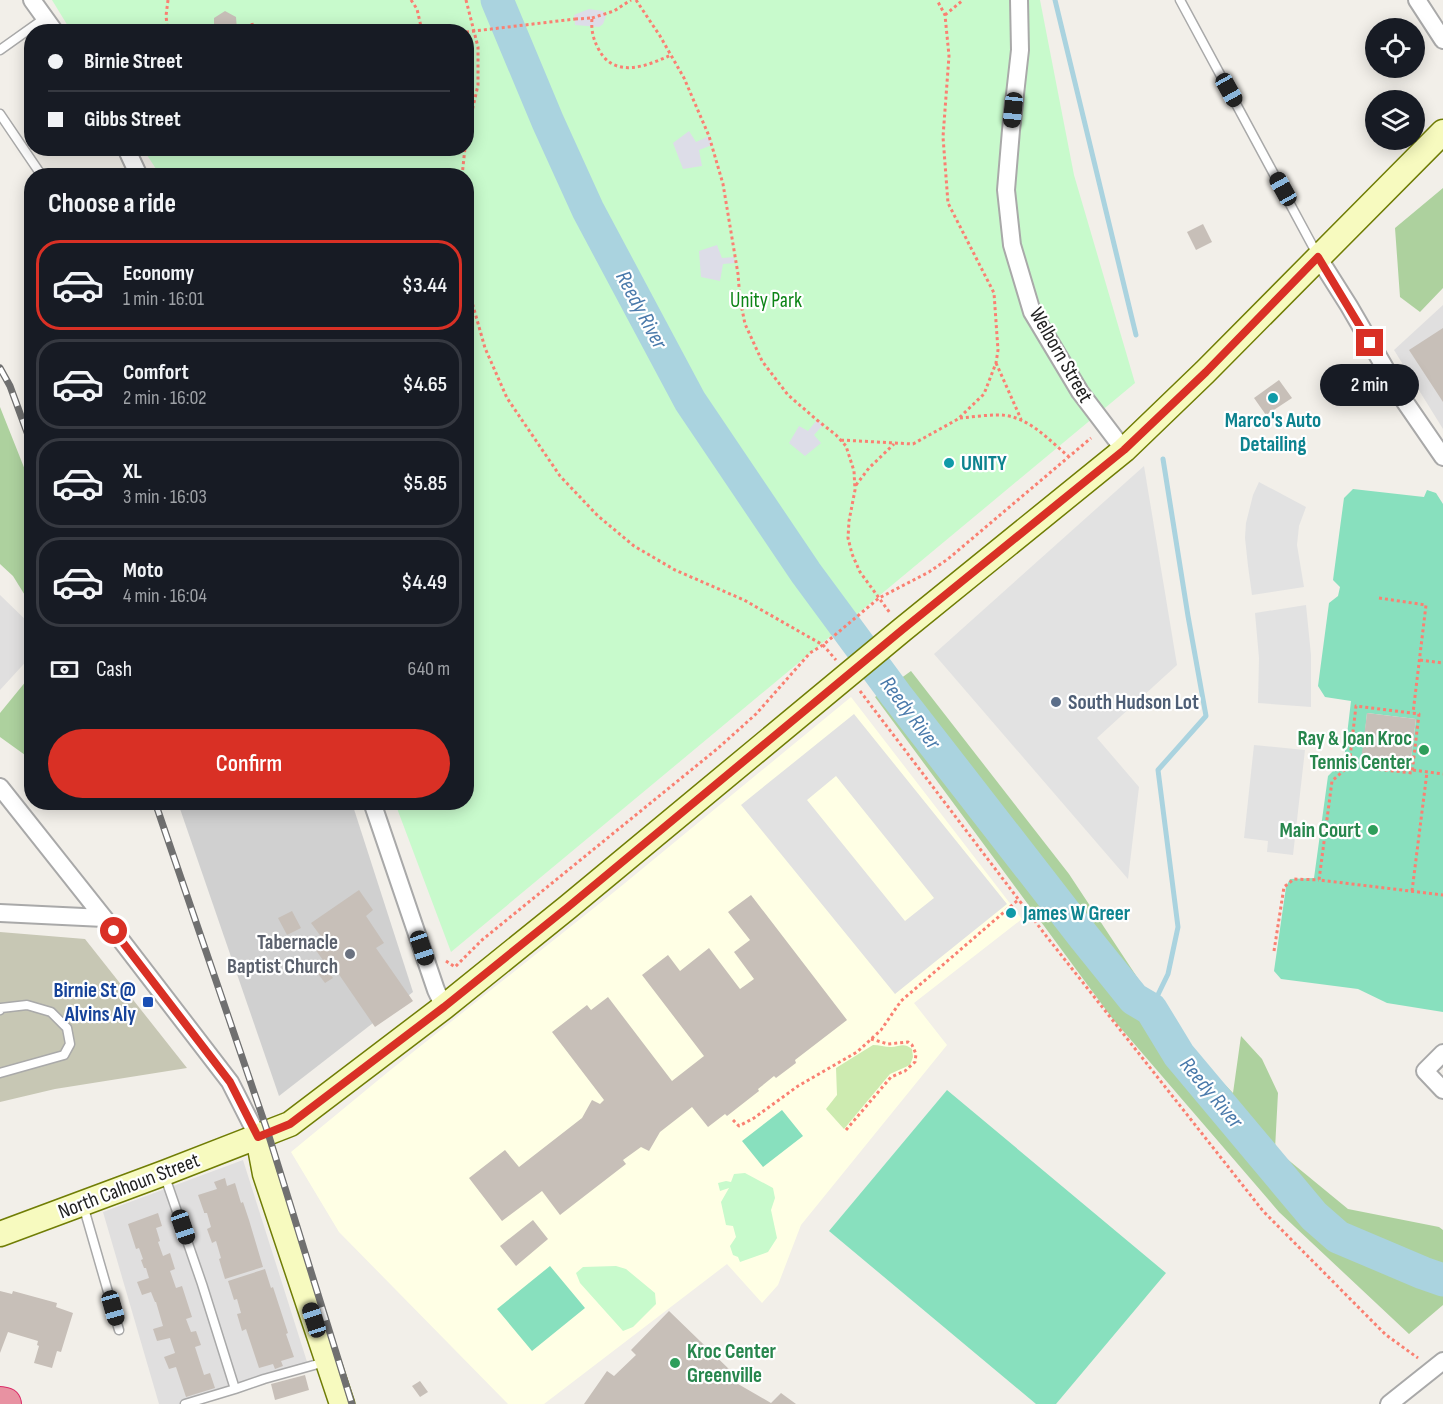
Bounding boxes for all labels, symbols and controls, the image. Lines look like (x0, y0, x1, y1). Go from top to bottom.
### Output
map controls (1365, 18, 1425, 150)
button: locate (1365, 18, 1425, 78)
text: Birnie Street (84, 48, 183, 75)
car (1212, 70, 1246, 110)
button: layers (1365, 90, 1425, 150)
car (1002, 91, 1024, 129)
text: Gibbs Street (84, 106, 181, 133)
car (1266, 169, 1300, 209)
text: Choose a ride (48, 188, 176, 220)
icon: car (51, 258, 105, 312)
text: Economy (123, 260, 194, 287)
water label: Reedy River (609, 266, 673, 354)
text: $3.44 (402, 272, 447, 299)
text: 1 min · 16:01 (123, 287, 204, 311)
park label: Unity Park (730, 288, 802, 313)
street label: Welborn Street (1024, 303, 1098, 407)
route end (1356, 329, 1383, 356)
icon: car (51, 357, 105, 411)
text: Comfort (123, 359, 189, 386)
callout: 2 min (1320, 364, 1420, 406)
text: $4.65 (402, 371, 447, 398)
text: 2 min (1351, 373, 1388, 397)
text: 2 min · 16:02 (123, 386, 207, 410)
marker: Marco's Auto Detailing (1266, 391, 1280, 405)
place label: Marco's Auto Detailing (1225, 408, 1321, 457)
place label: UNITY (961, 451, 1007, 476)
icon: car (51, 456, 105, 510)
marker: UNITY (942, 456, 956, 470)
text: XL (123, 458, 142, 485)
text: $5.85 (403, 470, 447, 497)
text: 3 min · 16:03 (123, 485, 207, 509)
icon: car (51, 555, 105, 609)
text: Moto (123, 557, 163, 584)
text: $4.49 (401, 569, 447, 596)
text: 4 min · 16:04 (123, 584, 207, 608)
icon: cash (48, 653, 81, 686)
text: Cash (96, 656, 132, 683)
text: 640 m (408, 657, 450, 681)
water label: Reedy River (874, 671, 947, 755)
place label: South Hudson Lot (1068, 690, 1199, 715)
marker: South Hudson Lot (1049, 695, 1063, 709)
place label: Ray & Joan Kroc Tennis Center (1297, 726, 1413, 775)
button: Confirm (48, 729, 450, 798)
marker: Ray & Joan Kroc Tennis Center (1417, 743, 1431, 757)
place label: Main Court (1280, 818, 1361, 843)
marker: Main Court (1366, 823, 1380, 837)
place label: James W Greer (1022, 901, 1131, 926)
marker: James W Greer (1004, 906, 1018, 920)
route start (100, 917, 127, 944)
car (408, 928, 436, 968)
place label: Tabernacle Baptist Church (227, 930, 338, 979)
marker: Tabernacle Baptist Church (343, 947, 357, 961)
place label: Birnie St @ Alvins Aly (54, 978, 136, 1027)
marker: Birnie St @ Alvins Aly (141, 995, 155, 1009)
water label: Reedy River (1174, 1052, 1249, 1135)
street label: North Calhoun Street (55, 1148, 203, 1224)
car (169, 1207, 197, 1247)
car (99, 1288, 127, 1328)
car (300, 1300, 328, 1340)
place label: Kroc Center Greenville (687, 1339, 777, 1388)
marker: Kroc Center Greenville (668, 1356, 682, 1370)

